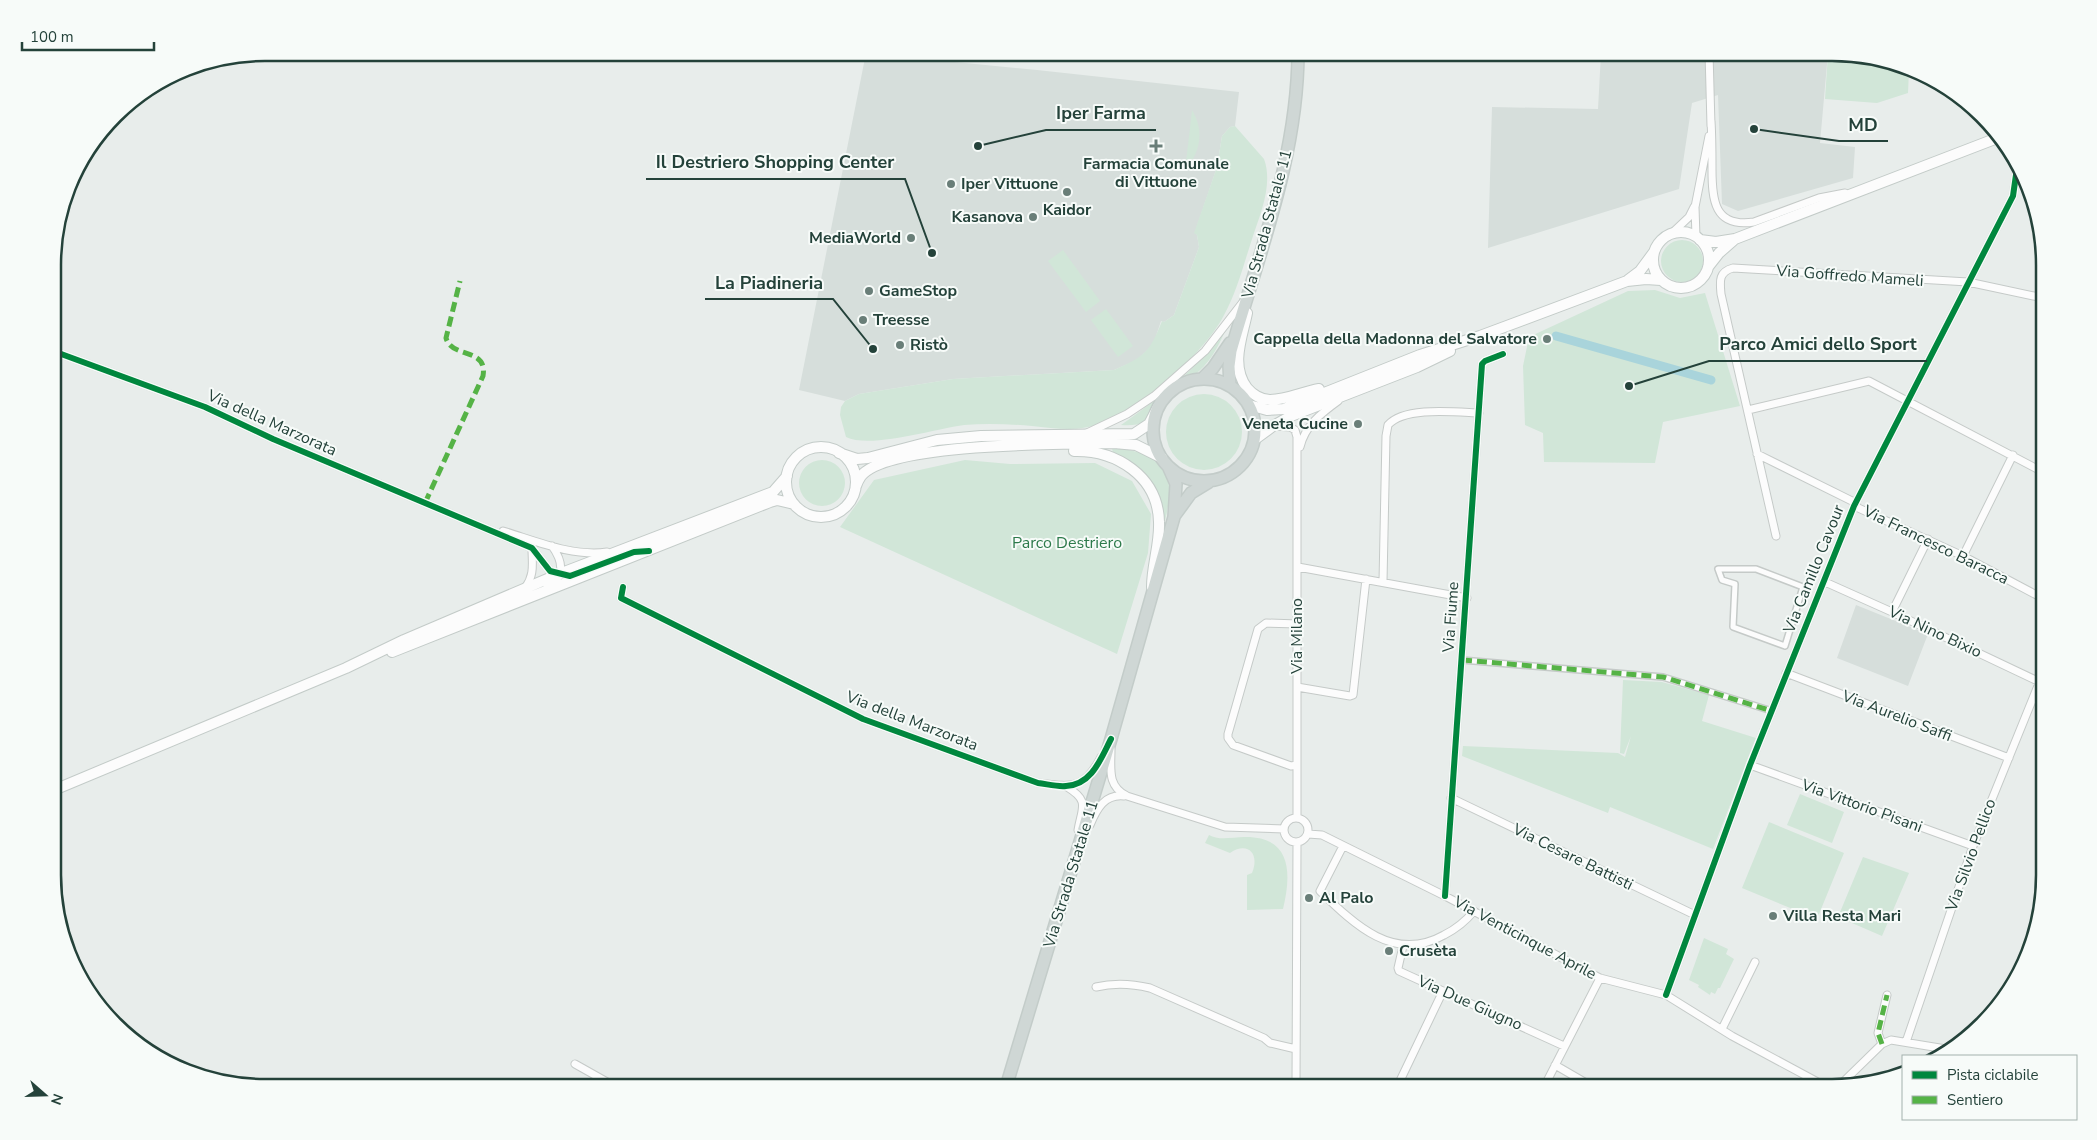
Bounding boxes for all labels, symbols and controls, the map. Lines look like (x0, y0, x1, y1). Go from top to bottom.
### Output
scale bar (22, 20, 155, 52)
text: 100 m (30, 27, 74, 47)
callout: Iper Farma (1046, 97, 1156, 130)
text: Iper Farma (1056, 101, 1146, 125)
callout: MD (1839, 108, 1888, 141)
text: MD (1848, 113, 1878, 137)
marker: Farmacia Comunale di Vittuone (1150, 140, 1162, 152)
callout: Il Destriero Shopping Center (646, 146, 905, 179)
street label: Via Strada Statale 11 (1236, 147, 1297, 302)
text: Il Destriero Shopping Center (656, 150, 894, 174)
place label: Farmacia Comunale di Vittuone (1083, 153, 1229, 193)
place label: Iper Vittuone (961, 173, 1059, 195)
marker: Iper Vittuone (945, 178, 957, 190)
marker: Kaidor (1061, 186, 1073, 198)
place label: Kaidor (1043, 199, 1092, 221)
place label: Kasanova (952, 206, 1023, 228)
marker: Kasanova (1027, 211, 1039, 223)
place label: MediaWorld (809, 227, 901, 249)
marker: MediaWorld (905, 232, 917, 244)
street label: Via Goffredo Mameli (1775, 260, 1924, 292)
callout: La Piadineria (705, 266, 833, 299)
text: La Piadineria (715, 271, 823, 295)
place label: GameStop (879, 280, 957, 302)
marker: GameStop (863, 285, 875, 297)
place label: Treesse (873, 309, 930, 331)
marker: Treesse (857, 314, 869, 326)
place label: Cappella della Madonna del Salvatore (1253, 328, 1537, 350)
callout: Parco Amici dello Sport (1709, 328, 1927, 361)
text: Parco Amici dello Sport (1719, 332, 1917, 356)
marker: Cappella della Madonna del Salvatore (1541, 333, 1553, 345)
place label: Ristò (910, 334, 948, 356)
marker: Ristò (894, 339, 906, 351)
street label: Via della Marzorata (203, 384, 340, 461)
place label: Veneta Cucine (1241, 413, 1348, 435)
marker: Veneta Cucine (1352, 418, 1364, 430)
street label: Via Francesco Baracca (1859, 500, 2012, 590)
street label: Via Camillo Cavour (1778, 501, 1850, 637)
park label: Parco Destriero (1012, 532, 1122, 554)
street label: Via Fiume (1437, 581, 1464, 654)
street label: Via Milano (1286, 598, 1308, 675)
street label: Via Nino Bixio (1884, 600, 1985, 663)
street label: Via della Marzorata (842, 685, 981, 756)
street label: Via Aurelio Saffi (1838, 685, 1955, 747)
street label: Via Vittorio Pisani (1798, 774, 1925, 838)
street label: Via Silvio Pellico (1940, 796, 2002, 915)
street label: Via Strada Statale 11 (1038, 798, 1104, 951)
street label: Via Cesare Battisti (1508, 818, 1637, 896)
place label: Al Palo (1319, 887, 1373, 909)
street label: Via Venticinque Aprile (1449, 890, 1600, 985)
marker: Al Palo (1303, 892, 1315, 904)
place label: Villa Resta Mari (1782, 905, 1901, 927)
marker: Villa Resta Mari (1767, 910, 1779, 922)
place label: Crusèta (1399, 940, 1457, 962)
marker: Crusèta (1383, 945, 1395, 957)
street label: Via Due Giugno (1413, 970, 1526, 1036)
legend (1902, 1055, 2077, 1120)
text: Pista ciclabile (1947, 1065, 2039, 1085)
north arrow (20, 1070, 70, 1120)
text: Sentiero (1947, 1090, 2003, 1110)
text: N (46, 1091, 67, 1107)

